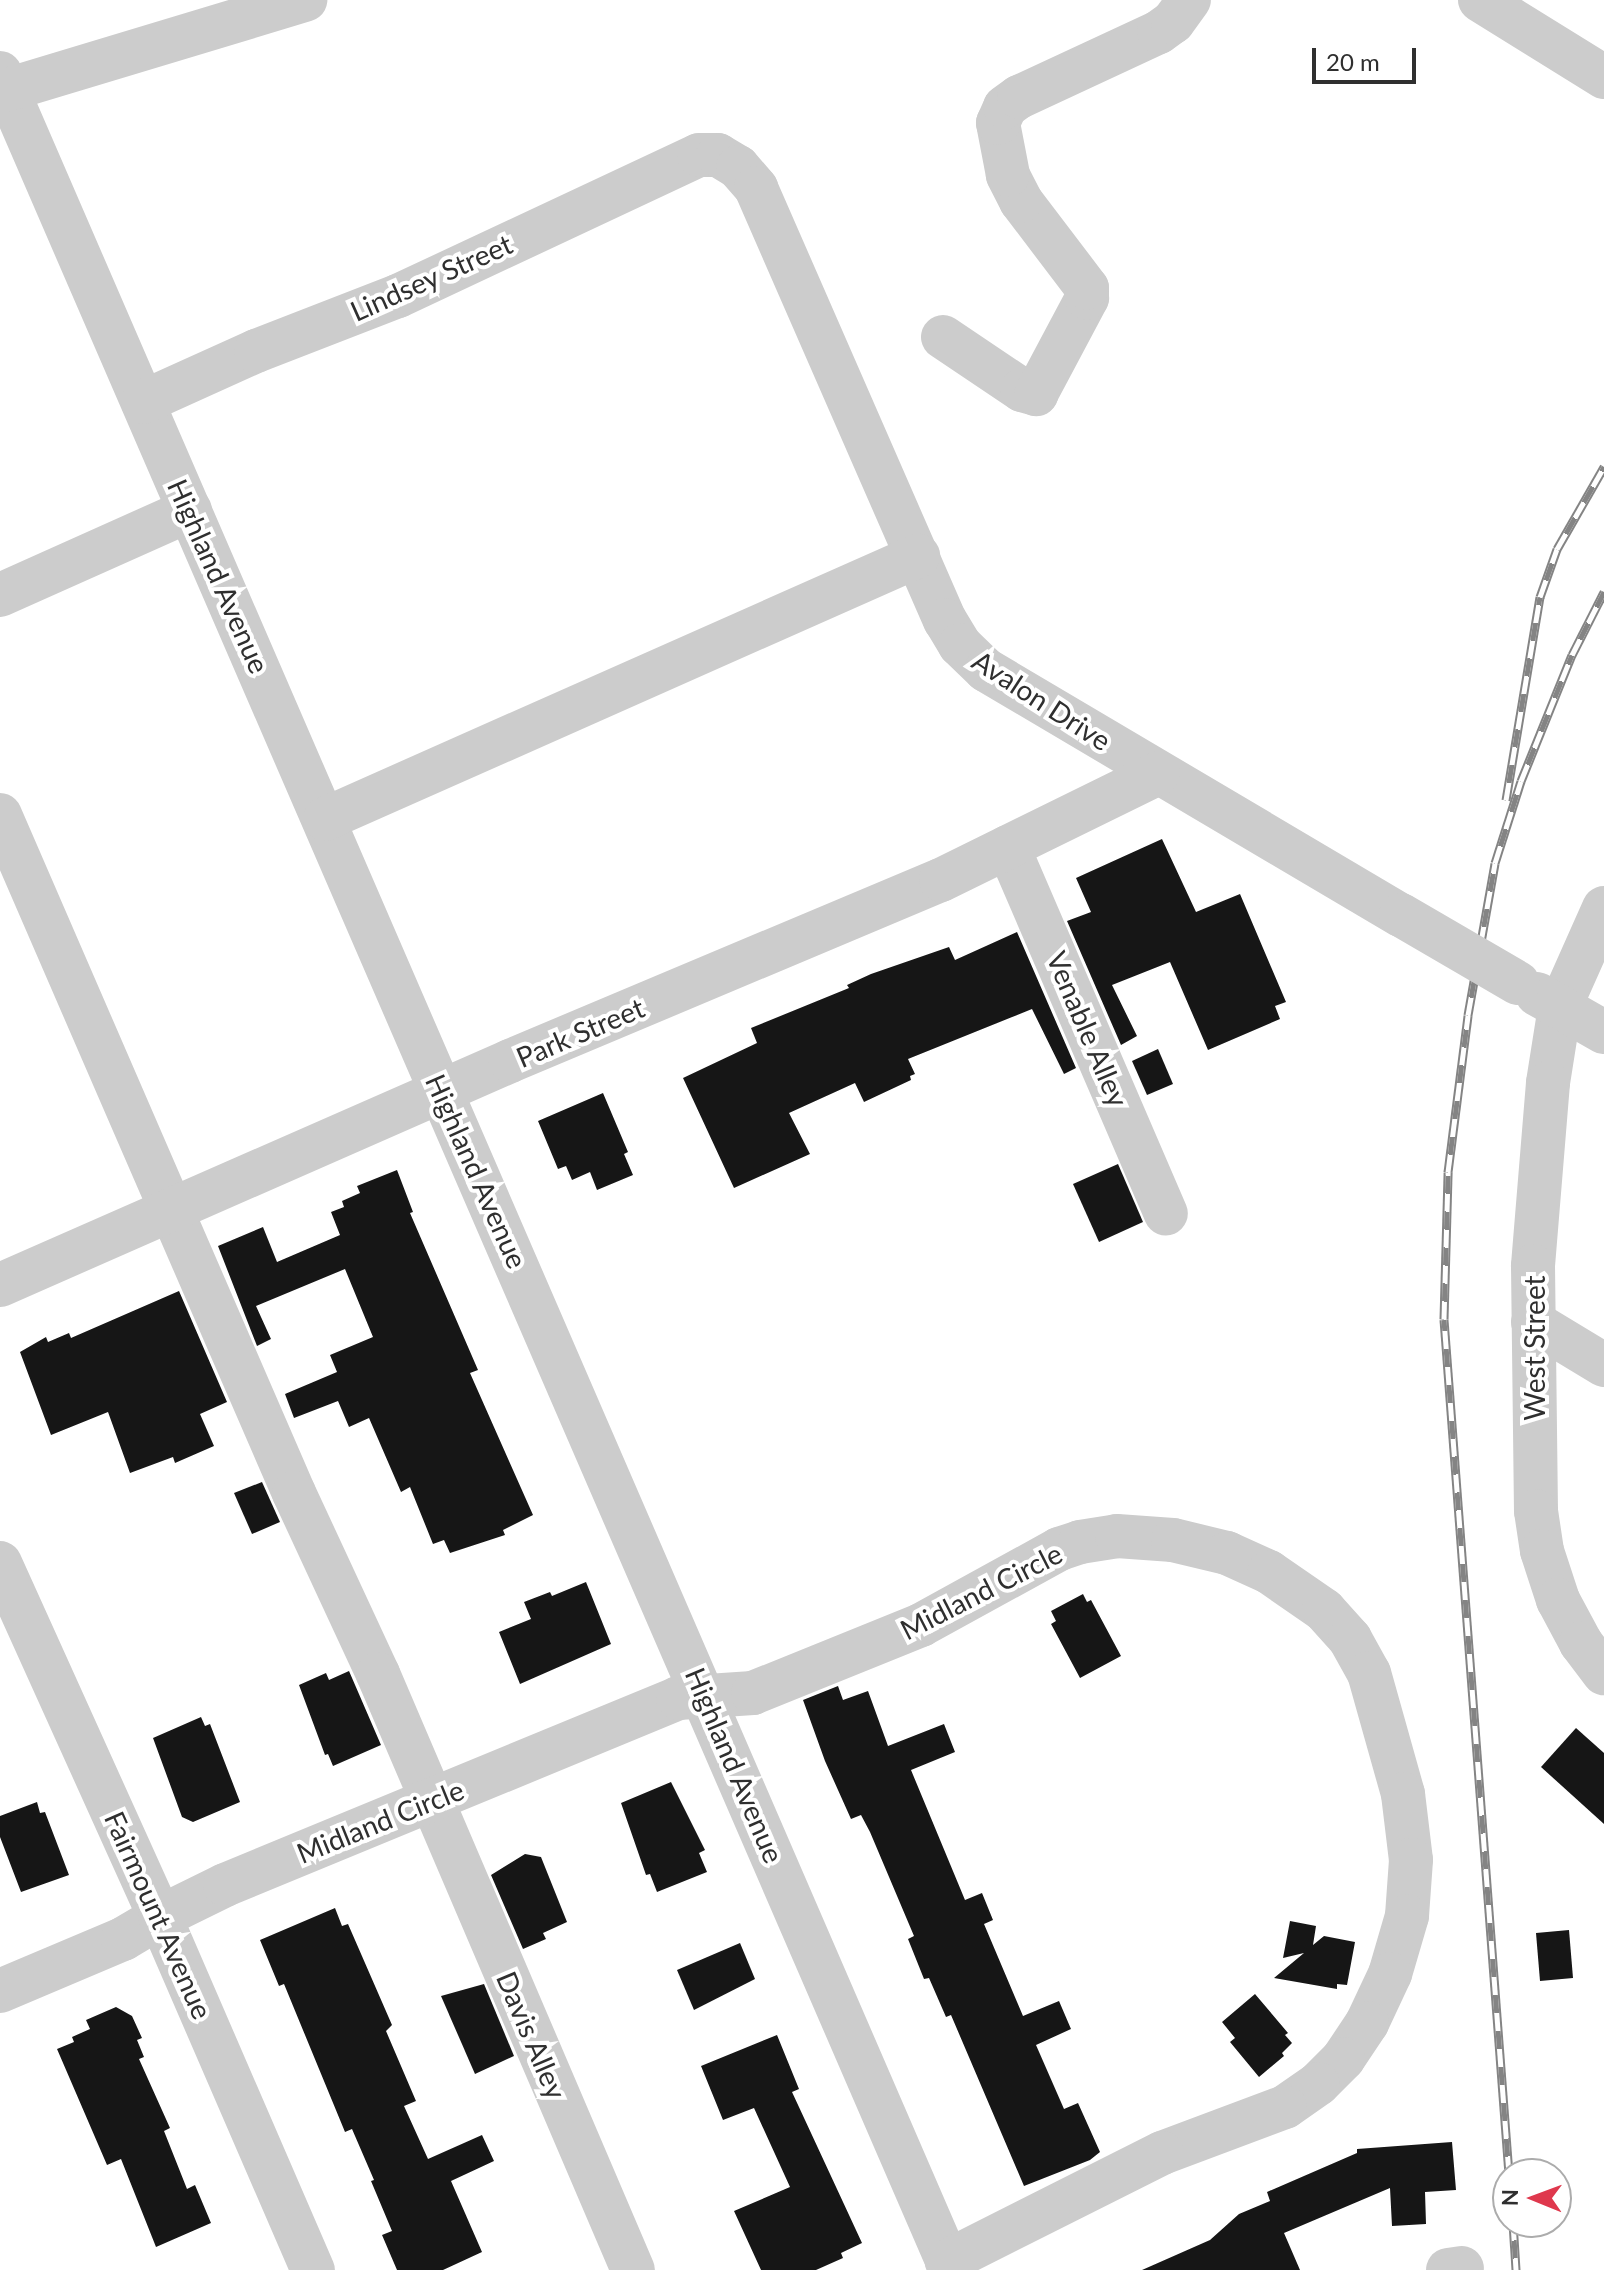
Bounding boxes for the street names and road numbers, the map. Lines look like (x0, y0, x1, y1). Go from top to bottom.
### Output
street label: Lindsey Street (345, 226, 517, 328)
street label: Highland Avenue (161, 473, 277, 679)
street label: Avalon Drive (967, 643, 1117, 757)
street label: Venable Alley (1040, 946, 1136, 1112)
street label: Park Street (511, 990, 649, 1074)
street label: Highland Avenue (419, 1068, 535, 1274)
street label: West Street (1517, 1275, 1551, 1421)
street label: Midland Circle (895, 1536, 1067, 1646)
street label: Highland Avenue (679, 1662, 791, 1868)
street label: Midland Circle (292, 1772, 468, 1870)
street label: Fairmount Avenue (98, 1806, 220, 2024)
street label: Davis Alley (490, 1966, 574, 2104)

